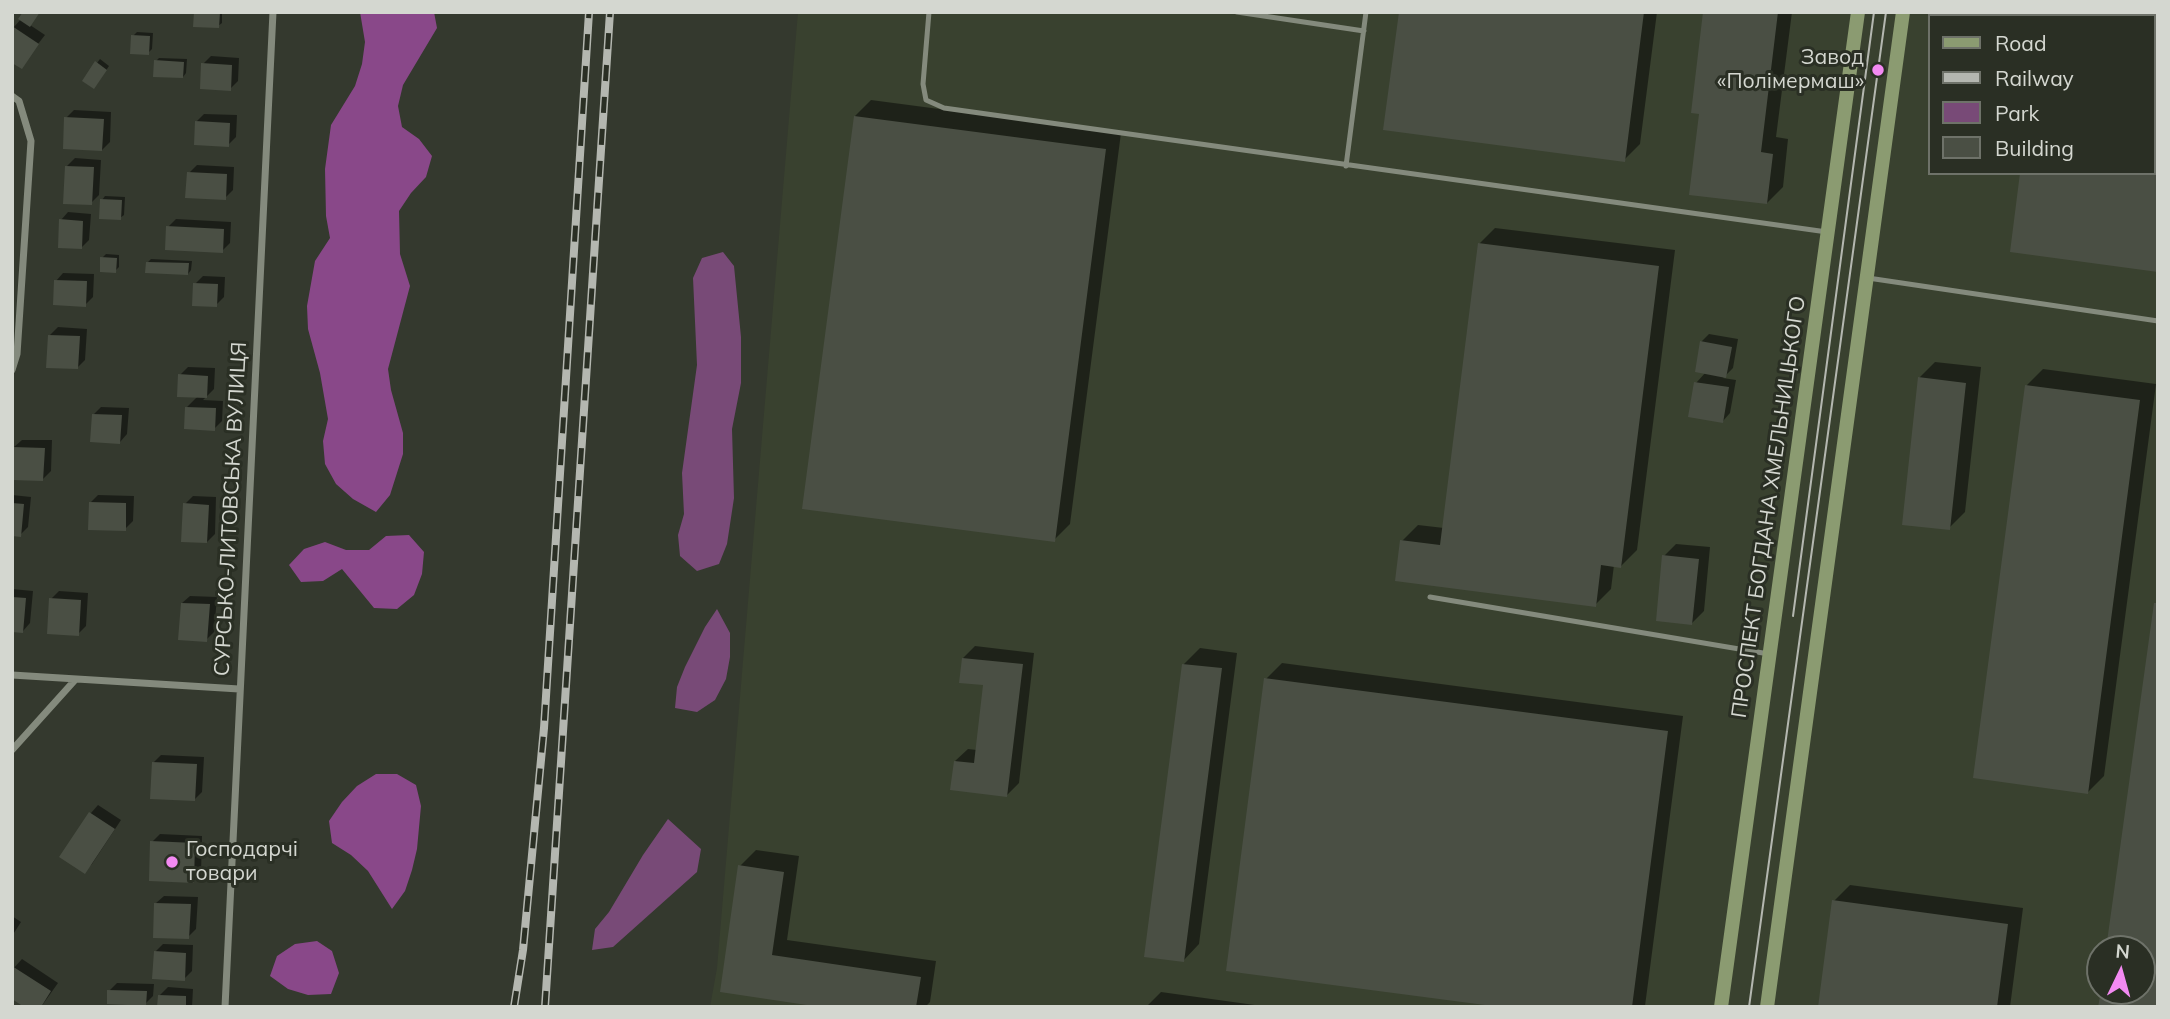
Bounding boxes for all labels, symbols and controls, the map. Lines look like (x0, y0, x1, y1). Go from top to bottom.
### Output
legend (1928, 14, 2156, 175)
text: Road (1995, 30, 2046, 56)
place label: Завод «Полімермаш» (1717, 45, 1864, 95)
marker: Завод «Полімермаш» (1870, 62, 1886, 78)
text: Railway (1995, 65, 2074, 91)
text: Park (1995, 100, 2039, 126)
text: Building (1995, 135, 2074, 161)
street label: ПРОСПЕКТ БОГДАНА ХМЕЛЬНИЦЬКОГО (1727, 294, 1811, 720)
street label: СУРСЬКО-ЛИТОВСЬКА ВУЛИЦЯ (210, 341, 252, 677)
place label: Господарчі товари (186, 837, 298, 887)
marker: Господарчі товари (164, 854, 180, 870)
north arrow (2086, 935, 2156, 1005)
text: N (2114, 938, 2131, 964)

